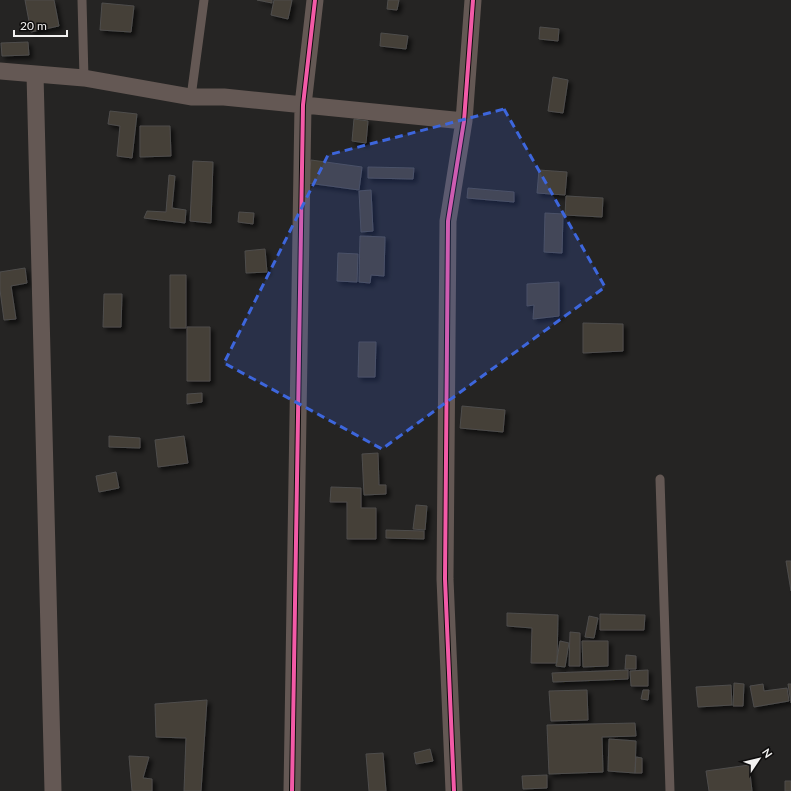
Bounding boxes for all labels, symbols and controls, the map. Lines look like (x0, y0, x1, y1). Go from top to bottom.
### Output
scale bar (14, 12, 67, 38)
text: 20 m (20, 18, 47, 33)
north arrow (739, 739, 779, 779)
text: N (760, 746, 775, 760)

